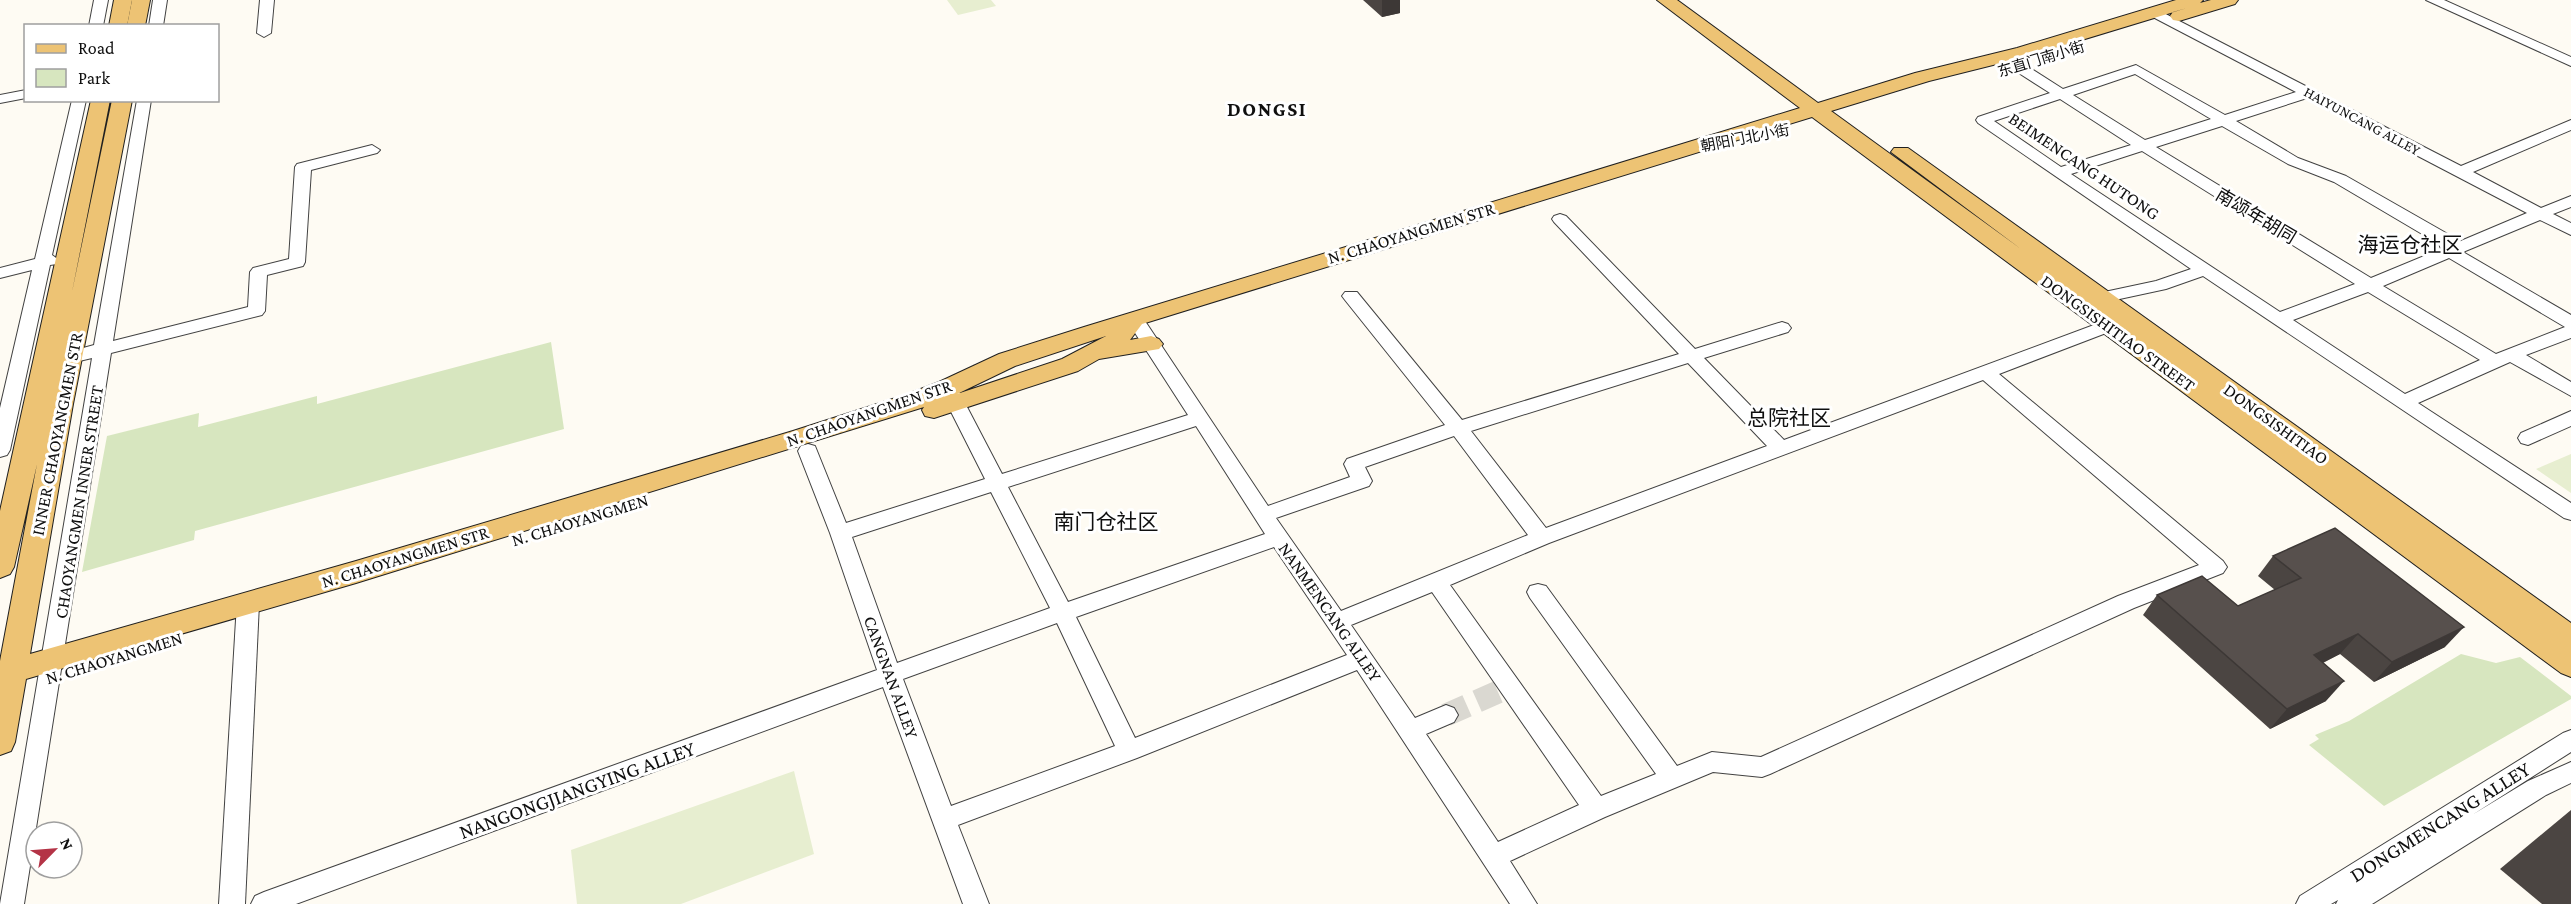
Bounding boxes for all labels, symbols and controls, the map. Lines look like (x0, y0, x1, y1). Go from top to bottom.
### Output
legend (24, 24, 219, 102)
text: Road (78, 38, 115, 58)
street label: 东直门南小街 (1996, 38, 2086, 80)
text: Park (78, 68, 110, 88)
street label: HAIYUNCANG ALLEY (2301, 84, 2423, 158)
district label: DONGSI (1227, 98, 1307, 120)
street label: BEIMENCANG HUTONG (2005, 108, 2163, 224)
street label: 朝阳门北小街 (1699, 121, 1791, 154)
street label: 南颂年胡同 (2212, 184, 2300, 248)
street label: N. CHAOYANGMEN STR (1325, 198, 1498, 268)
district label: 海运仓社区 (2358, 233, 2463, 257)
street label: DONGSISHITIAO STREET (2037, 271, 2199, 396)
street label: INNER CHAOYANGMEN STR (27, 330, 87, 537)
street label: N. CHAOYANGMEN STR (784, 375, 955, 451)
street label: DONGSISHITIAO (2220, 379, 2332, 469)
street label: CHAOYANGMEN INNER STREET (51, 384, 107, 620)
district label: 总院社区 (1747, 406, 1831, 430)
street label: N. CHAOYANGMEN (509, 490, 651, 550)
district label: 南门仓社区 (1054, 510, 1159, 534)
street label: N. CHAOYANGMEN STR (319, 522, 492, 592)
street label: NANMENCANG ALLEY (1275, 539, 1386, 686)
street label: CANGNAN ALLEY (860, 613, 923, 741)
street label: N. CHAOYANGMEN (43, 628, 185, 688)
street label: NANGONGJIANGYING ALLEY (456, 736, 699, 844)
street label: DONGMENCANG ALLEY (2345, 756, 2535, 887)
north arrow (24, 820, 84, 880)
text: N (57, 835, 77, 852)

